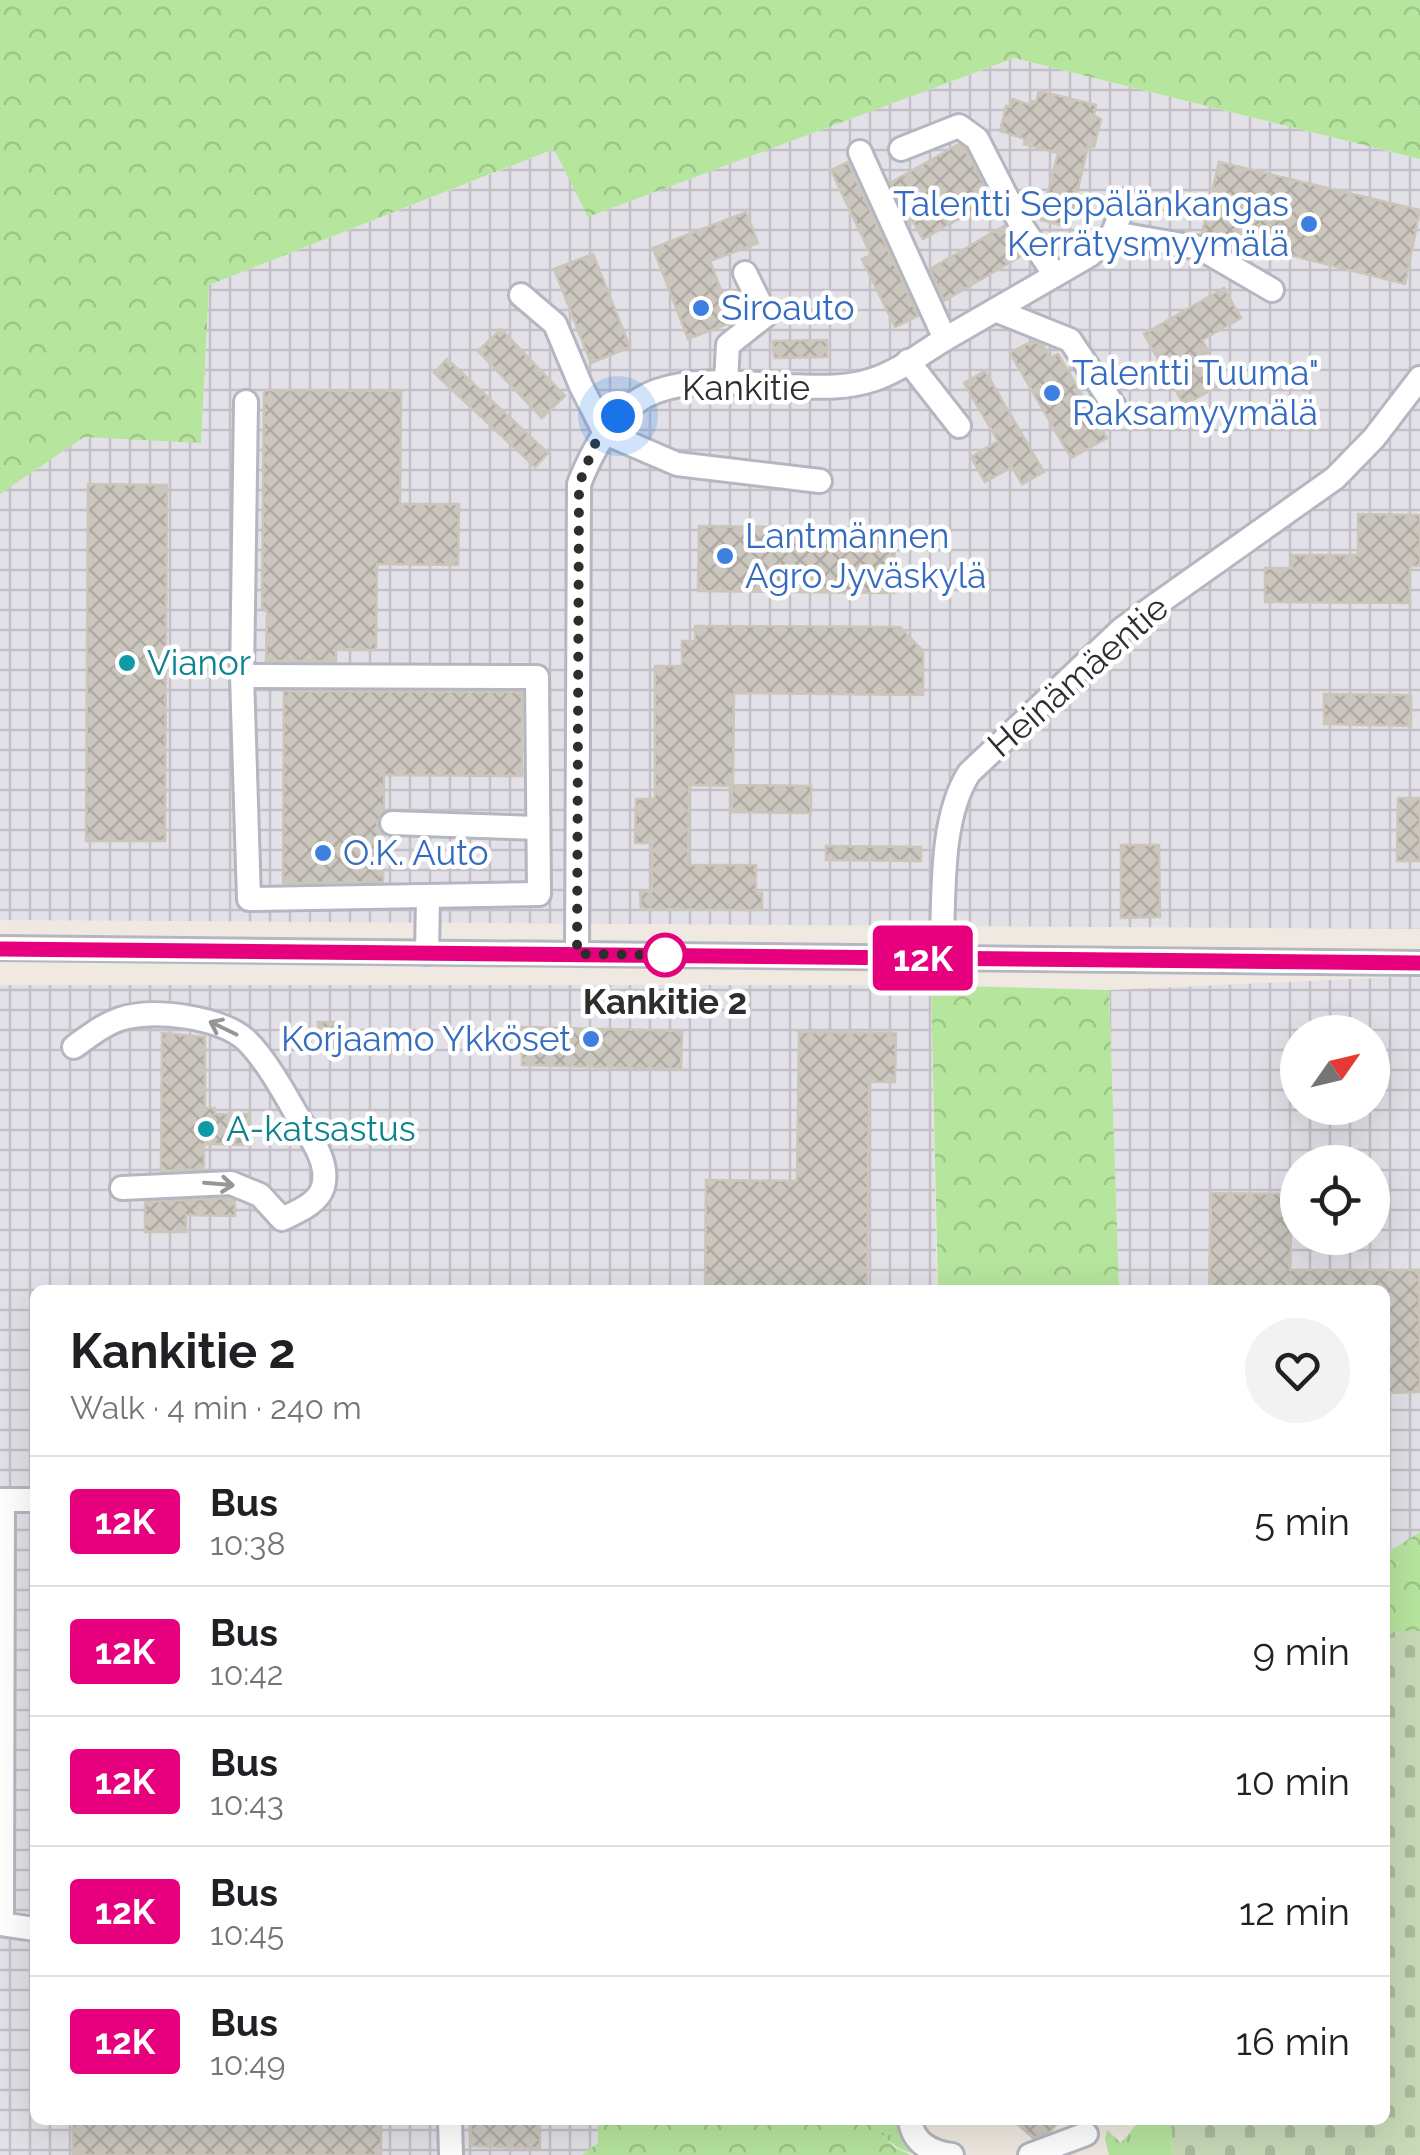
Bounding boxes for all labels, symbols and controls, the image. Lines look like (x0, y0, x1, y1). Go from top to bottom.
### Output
place label: Talentti Seppälänkangas Kerrätysmyymälä (893, 183, 1289, 264)
marker: Talentti Seppälänkangas Kerrätysmyymälä (1298, 213, 1320, 235)
place label: Siroauto (721, 287, 855, 328)
marker: Siroauto (690, 297, 712, 319)
place label: Talentti Tuuma" Raksamyymälä (1072, 352, 1319, 433)
street label: Kankitie (682, 367, 810, 408)
marker: Talentti Tuuma" Raksamyymälä (1041, 382, 1063, 404)
your location (593, 391, 643, 441)
place label: Lantmännen Agro Jyväskylä (745, 515, 986, 596)
marker: Lantmännen Agro Jyväskylä (714, 545, 736, 567)
street label: Heinämäentie (979, 586, 1176, 765)
place label: Vianor (147, 642, 251, 683)
marker: Vianor (116, 652, 138, 674)
place label: O.K. Auto (343, 832, 489, 873)
marker: O.K. Auto (312, 842, 334, 864)
line badge: 12K (866, 926, 980, 990)
marker: Kankitie 2 (644, 934, 686, 976)
text: 12K (893, 938, 953, 979)
place label: Kankitie 2 (583, 981, 747, 1022)
north arrow (1280, 1015, 1390, 1125)
map controls (1280, 1015, 1390, 1255)
one-way arrow (209, 1018, 239, 1037)
place label: Korjaamo Ykköset (281, 1018, 571, 1059)
marker: Korjaamo Ykköset (580, 1028, 602, 1050)
place label: A-katsastus (226, 1108, 416, 1149)
marker: A-katsastus (195, 1118, 217, 1140)
button: locate (1280, 1145, 1390, 1255)
one-way arrow (202, 1174, 235, 1193)
button: heart (1245, 1318, 1350, 1423)
text: Kankitie 2 (70, 1323, 296, 1379)
text: Walk · 4 min · 240 m (70, 1389, 362, 1426)
text: Bus (210, 1480, 278, 1525)
text: 5 min (1254, 1499, 1350, 1544)
text: 12K (95, 1501, 155, 1542)
text: 10:38 (210, 1525, 285, 1562)
text: Bus (210, 1610, 278, 1655)
text: 9 min (1253, 1629, 1350, 1674)
text: 12K (95, 1631, 155, 1672)
text: 10:42 (210, 1655, 283, 1692)
text: Bus (210, 1740, 278, 1785)
text: 10 min (1235, 1759, 1350, 1804)
text: 12K (95, 1761, 155, 1802)
text: 10:43 (210, 1785, 284, 1822)
text: Bus (210, 1870, 278, 1915)
text: 12 min (1239, 1889, 1350, 1934)
text: 12K (95, 1891, 155, 1932)
text: 10:45 (210, 1915, 284, 1952)
text: Bus (210, 2000, 278, 2045)
text: 16 min (1236, 2019, 1350, 2064)
text: 12K (95, 2021, 155, 2062)
text: 10:49 (210, 2045, 286, 2082)

